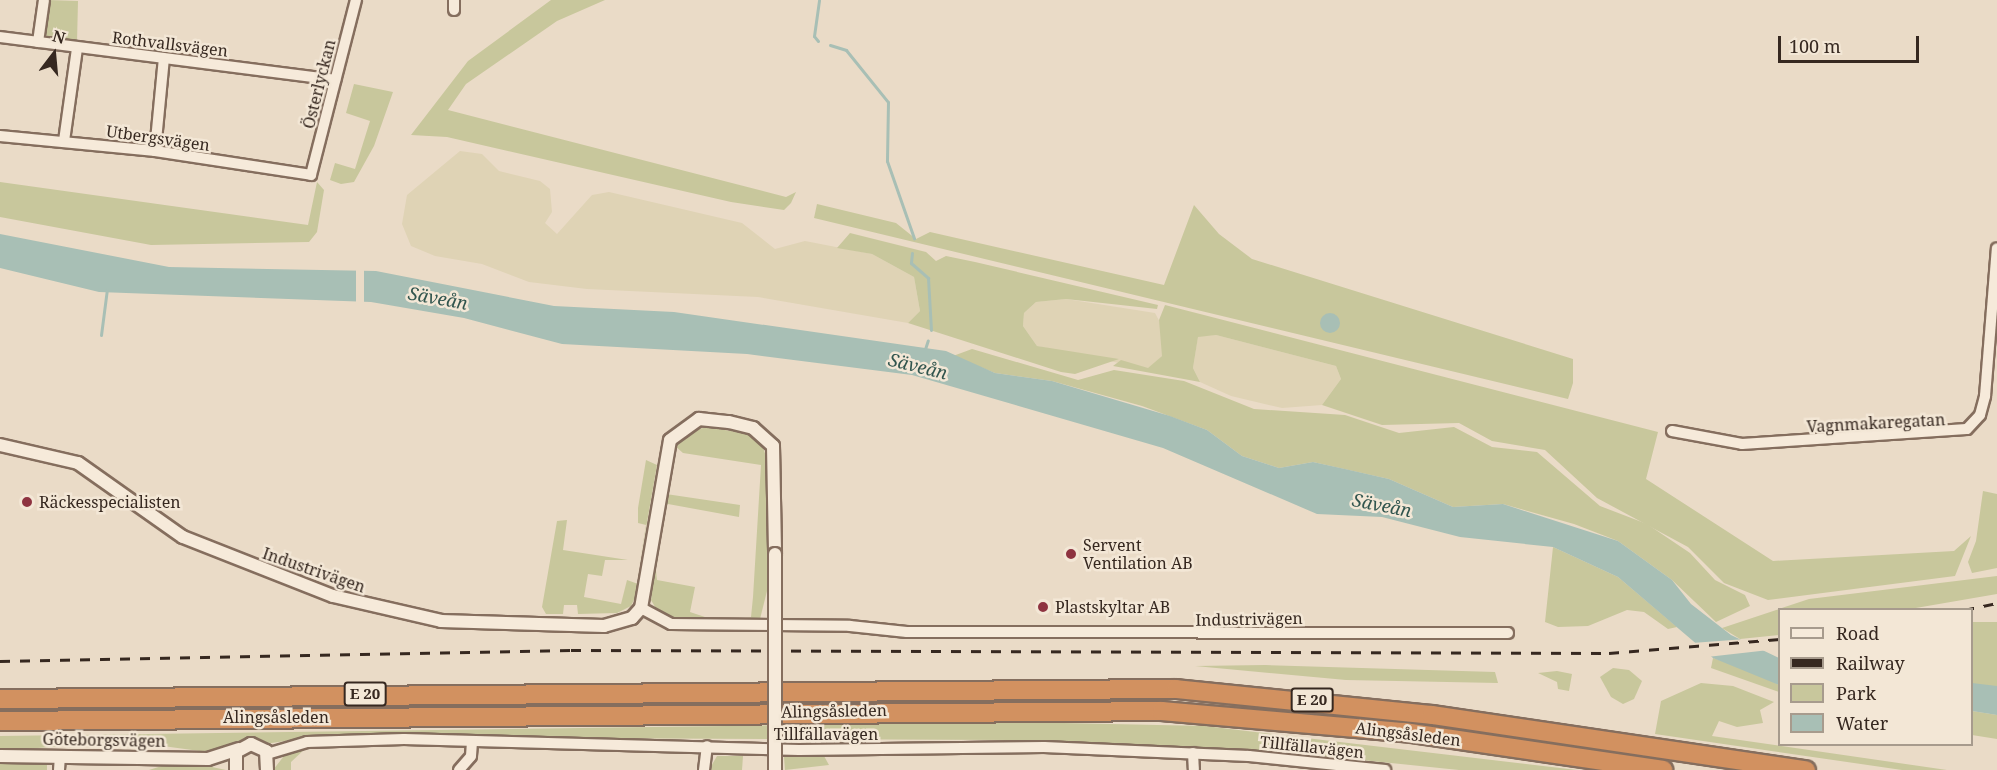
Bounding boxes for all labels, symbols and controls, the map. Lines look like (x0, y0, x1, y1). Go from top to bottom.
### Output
north arrow (24, 24, 84, 84)
text: N (50, 24, 68, 49)
scale bar (1781, 24, 1922, 62)
street label: Rothvallsvägen (111, 27, 229, 61)
text: 100 m (1789, 34, 1841, 58)
street label: Österlyckan (299, 37, 339, 131)
street label: Utbergsvägen (105, 121, 211, 155)
water label: Säveån (407, 282, 469, 314)
water label: Säveån (886, 348, 950, 384)
street label: Vagnmakaregatan (1806, 410, 1946, 436)
water label: Säveån (1351, 489, 1413, 521)
place label: Räckesspecialisten (39, 492, 181, 512)
marker: Räckesspecialisten (20, 495, 34, 509)
place label: Servent Ventilation AB (1083, 535, 1193, 573)
street label: Industrivägen (260, 543, 368, 597)
marker: Servent Ventilation AB (1064, 547, 1078, 561)
place label: Plastskyltar AB (1055, 597, 1170, 617)
marker: Plastskyltar AB (1036, 600, 1050, 614)
street label: Industrivägen (1195, 608, 1303, 630)
legend (1778, 608, 1973, 746)
text: Road (1836, 621, 1879, 645)
text: Railway (1836, 651, 1905, 675)
text: Park (1836, 681, 1876, 705)
road number: E 20 (342, 682, 388, 706)
road number: E 20 (1290, 688, 1334, 712)
street label: Alingsåsleden (781, 700, 887, 722)
street label: Alingsåsleden (223, 707, 329, 727)
text: Water (1836, 711, 1888, 735)
street label: Alingsåsleden (1354, 718, 1462, 750)
street label: Tillfällavägen (774, 724, 878, 744)
street label: Göteborgsvägen (42, 729, 166, 751)
street label: Tillfällavägen (1259, 732, 1365, 762)

